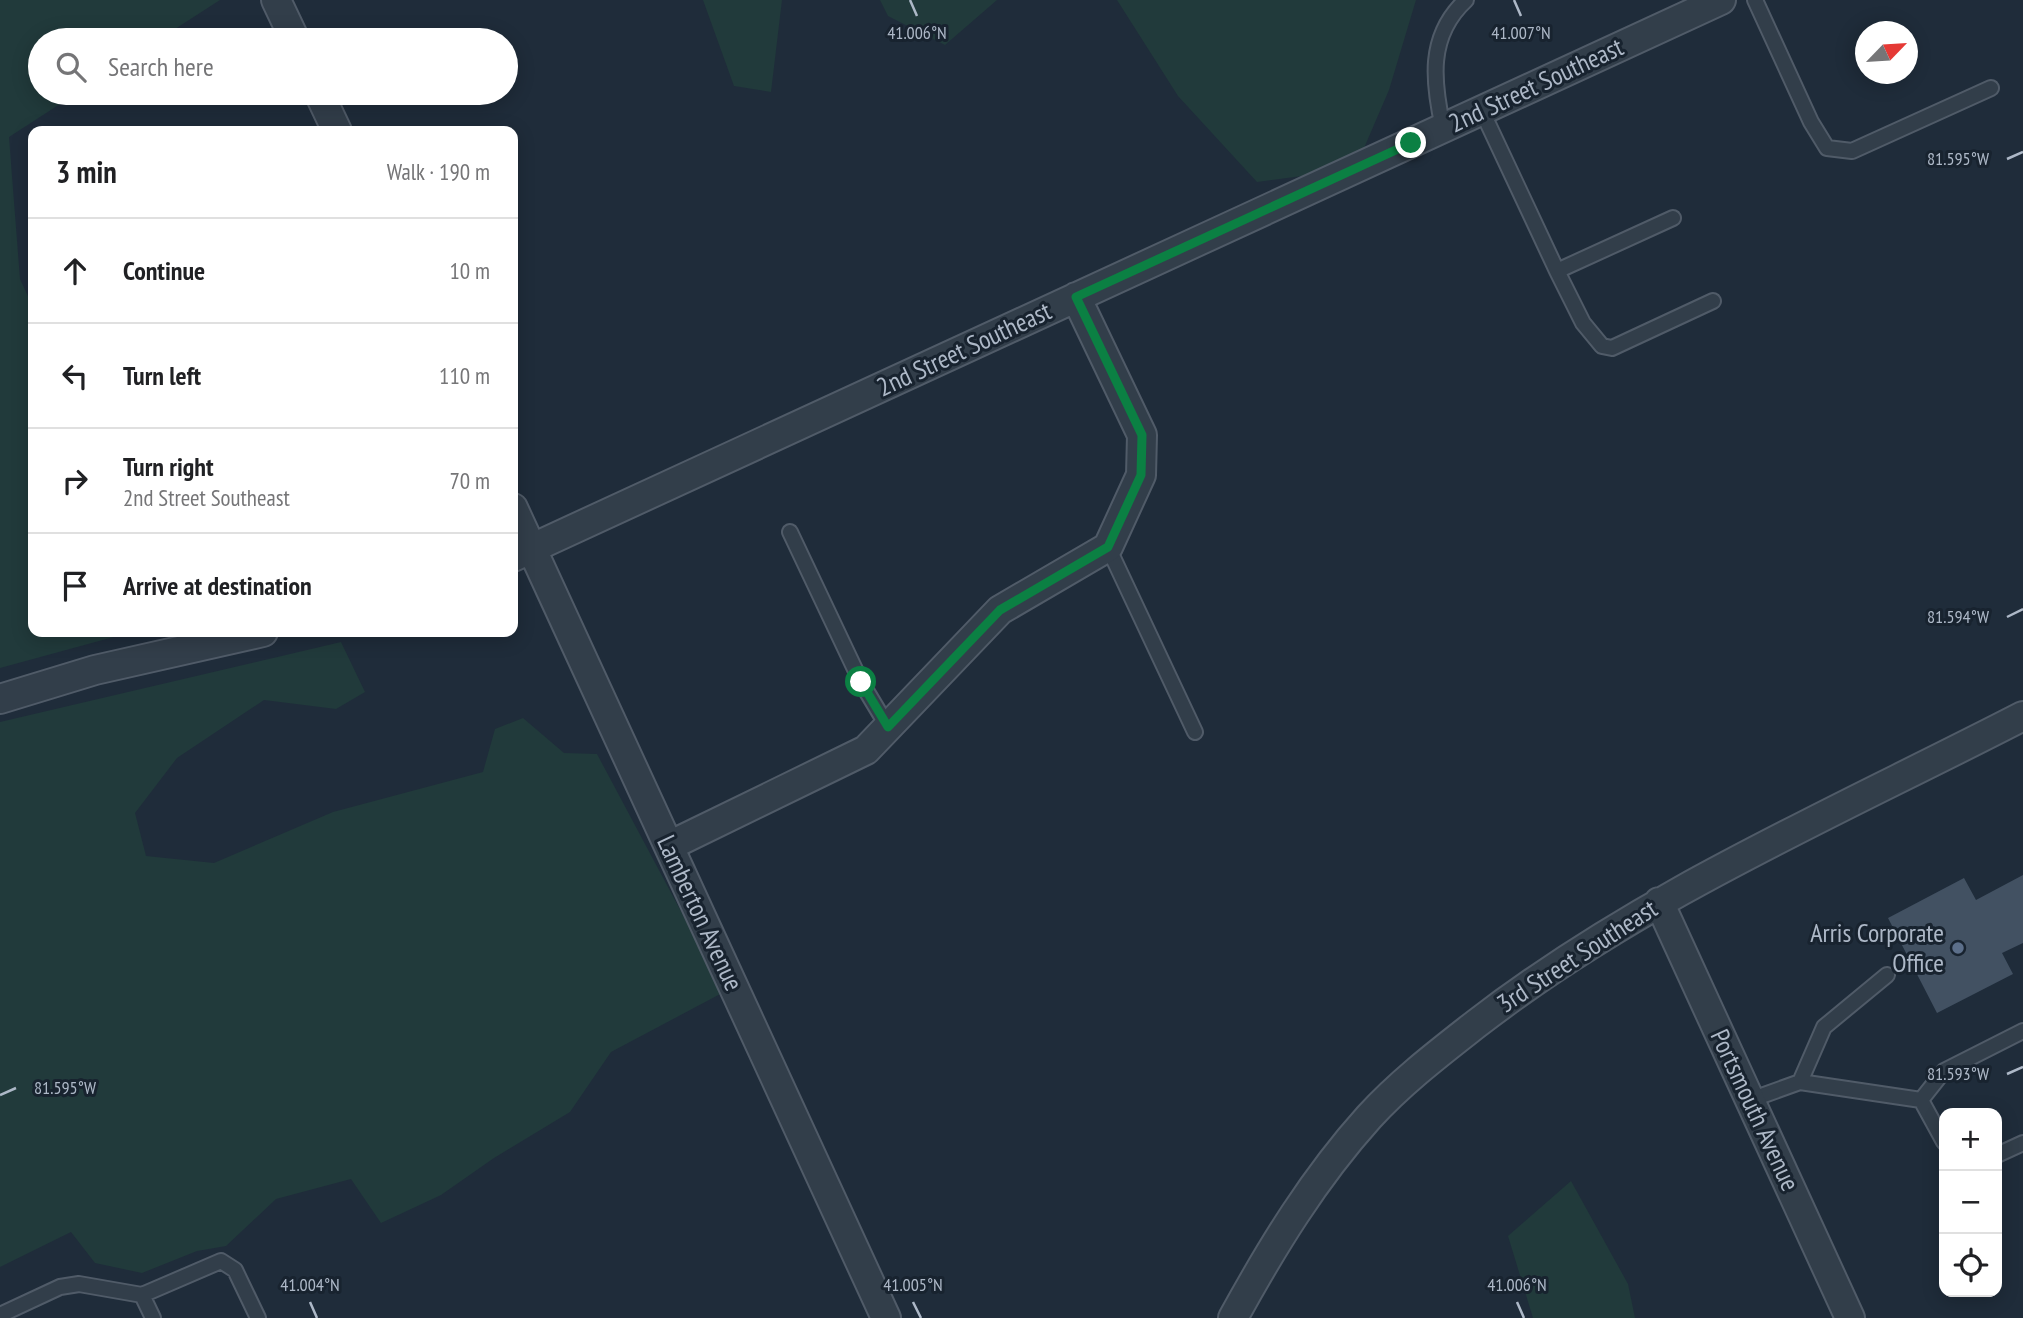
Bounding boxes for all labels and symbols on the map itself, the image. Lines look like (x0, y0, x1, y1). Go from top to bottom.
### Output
text: 41.006°N (887, 21, 947, 44)
text: 41.007°N (1491, 21, 1551, 44)
north arrow (1855, 21, 1918, 84)
street label: 2nd Street Southeast (1443, 30, 1628, 139)
route end (1395, 127, 1426, 158)
text: 81.595°W (1927, 147, 1989, 170)
street label: 2nd Street Southeast (871, 294, 1056, 403)
text: 81.594°W (1927, 605, 1989, 628)
route start (845, 666, 876, 697)
street label: Lamberton Avenue (650, 830, 751, 996)
street label: 3rd Street Southeast (1490, 892, 1663, 1020)
place label: Arris Corporate Office (1810, 916, 1944, 979)
marker: Arris Corporate Office (1950, 940, 1966, 956)
street label: Portsmouth Avenue (1704, 1024, 1807, 1196)
text: 81.593°W (1927, 1062, 1989, 1085)
text: 81.595°W (34, 1076, 96, 1099)
text: 41.004°N (280, 1273, 340, 1296)
text: 41.005°N (883, 1273, 943, 1296)
text: 41.006°N (1487, 1273, 1547, 1296)

